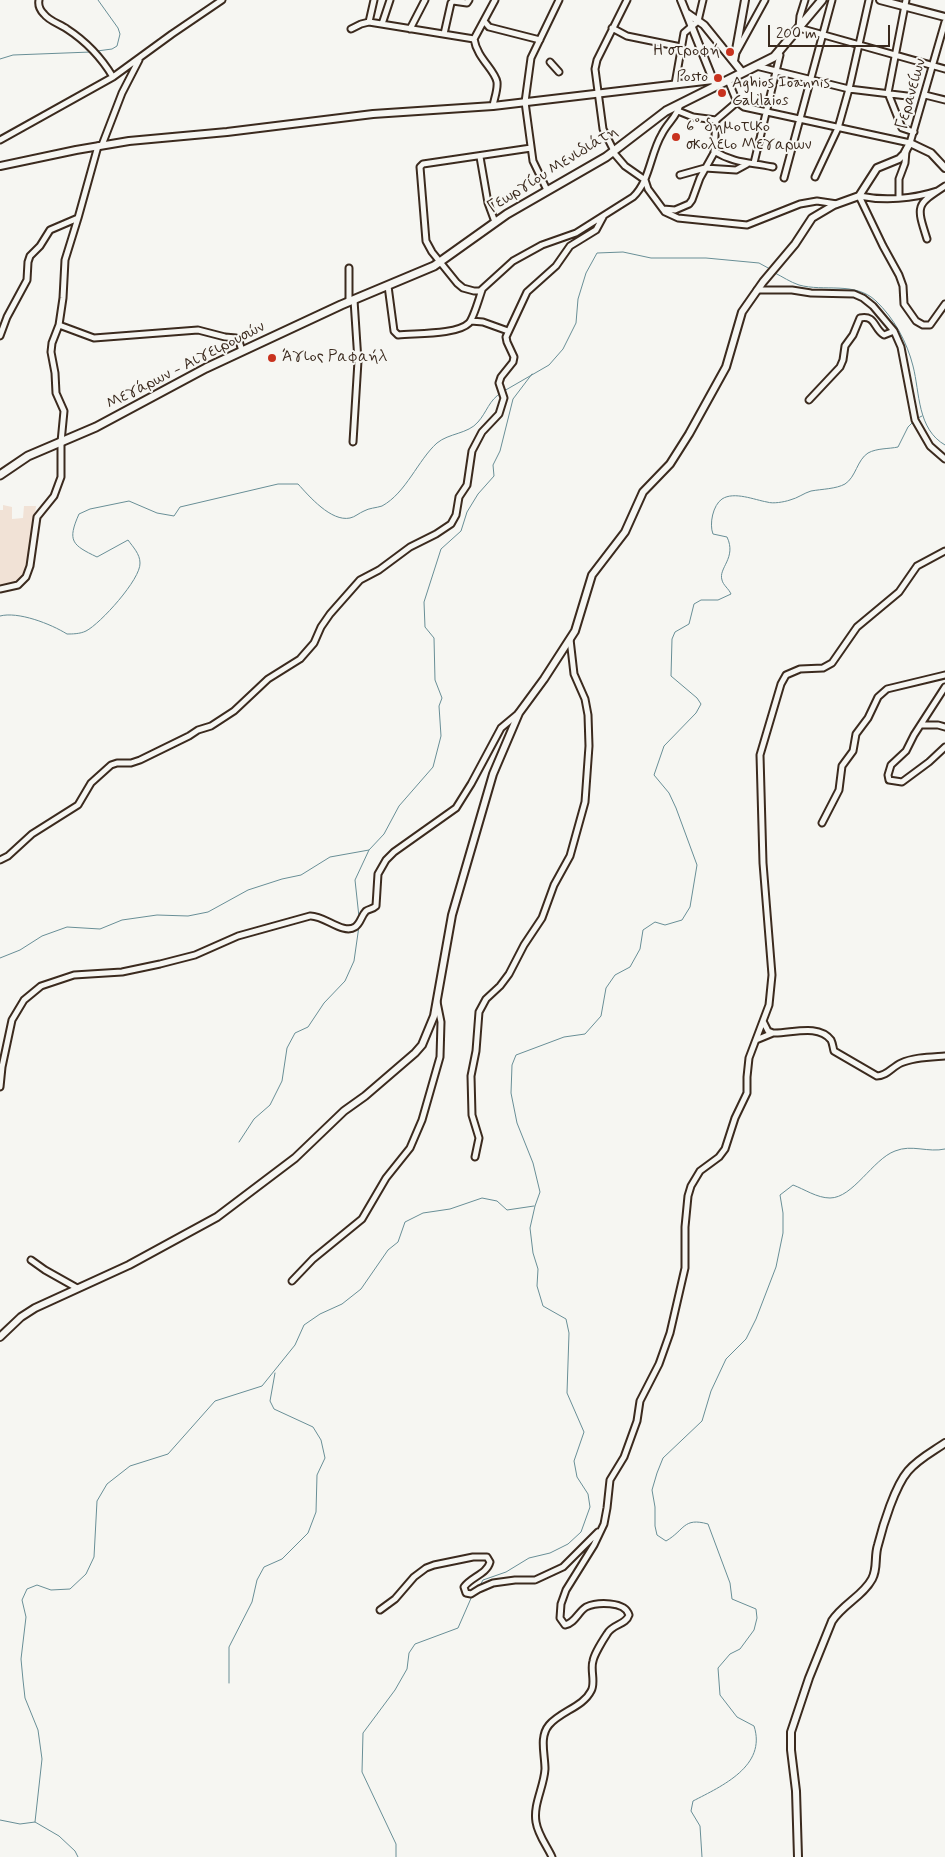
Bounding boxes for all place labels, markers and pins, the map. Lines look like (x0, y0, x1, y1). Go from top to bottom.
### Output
place label: Η στροφή (653, 42, 720, 62)
marker: Η στροφή (724, 46, 736, 58)
place label: Posto (676, 68, 708, 88)
marker: Posto (712, 72, 724, 84)
place label: Aghios Ioannis Galilaios (732, 74, 830, 112)
marker: Aghios Ioannis Galilaios (716, 87, 728, 99)
place label: 6° δημοτικο σκολειο Μεγαρων (686, 118, 812, 156)
marker: 6° δημοτικο σκολειο Μεγαρων (670, 131, 682, 143)
place label: Άγιος Ραφαήλ (282, 348, 387, 368)
marker: Άγιος Ραφαήλ (266, 352, 278, 364)

